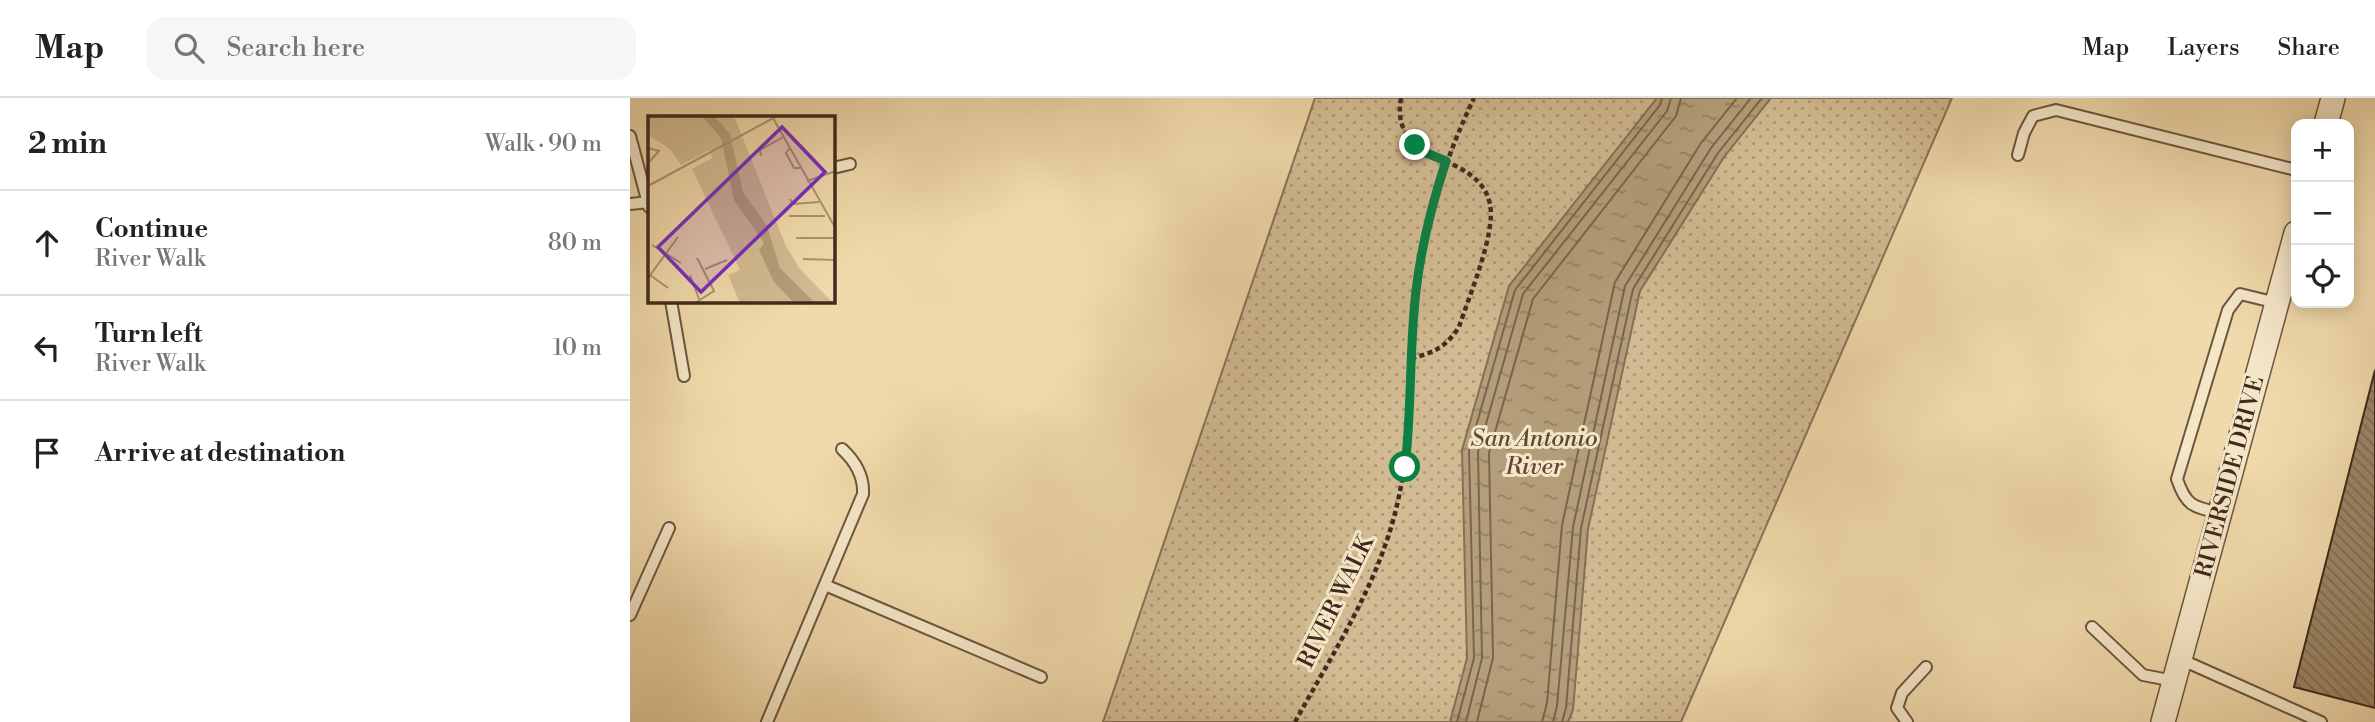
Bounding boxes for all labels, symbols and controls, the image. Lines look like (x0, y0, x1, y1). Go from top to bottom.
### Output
search box (146, 17, 636, 80)
text: Map (35, 28, 104, 69)
icon: search (170, 29, 208, 67)
text: Search here (226, 32, 365, 64)
text: Map (2082, 33, 2129, 63)
text: Layers (2167, 33, 2239, 63)
text: Share (2277, 33, 2340, 63)
inset map (648, 116, 835, 303)
map controls (2291, 119, 2354, 308)
button: + (2291, 119, 2354, 182)
text: 2 min (28, 125, 107, 163)
route end (1399, 129, 1430, 160)
text: Walk · 90 m (485, 130, 602, 158)
button: − (2291, 182, 2354, 245)
text: Continue (95, 213, 208, 245)
icon: ahead (28, 224, 66, 262)
text: 80 m (548, 229, 602, 257)
text: River Walk (95, 245, 206, 273)
button: locate (2291, 245, 2354, 308)
text: Turn left (95, 318, 203, 350)
icon: left (28, 329, 66, 367)
text: 10 m (553, 334, 602, 362)
text: River Walk (95, 350, 206, 378)
street label: RIVERSIDE DRIVE (2190, 373, 2270, 581)
water label: San Antonio River (1471, 424, 1597, 482)
icon: arrive (28, 434, 66, 472)
text: Arrive at destination (95, 437, 345, 469)
route start (1389, 451, 1420, 482)
street label: RIVER WALK (1292, 529, 1381, 673)

